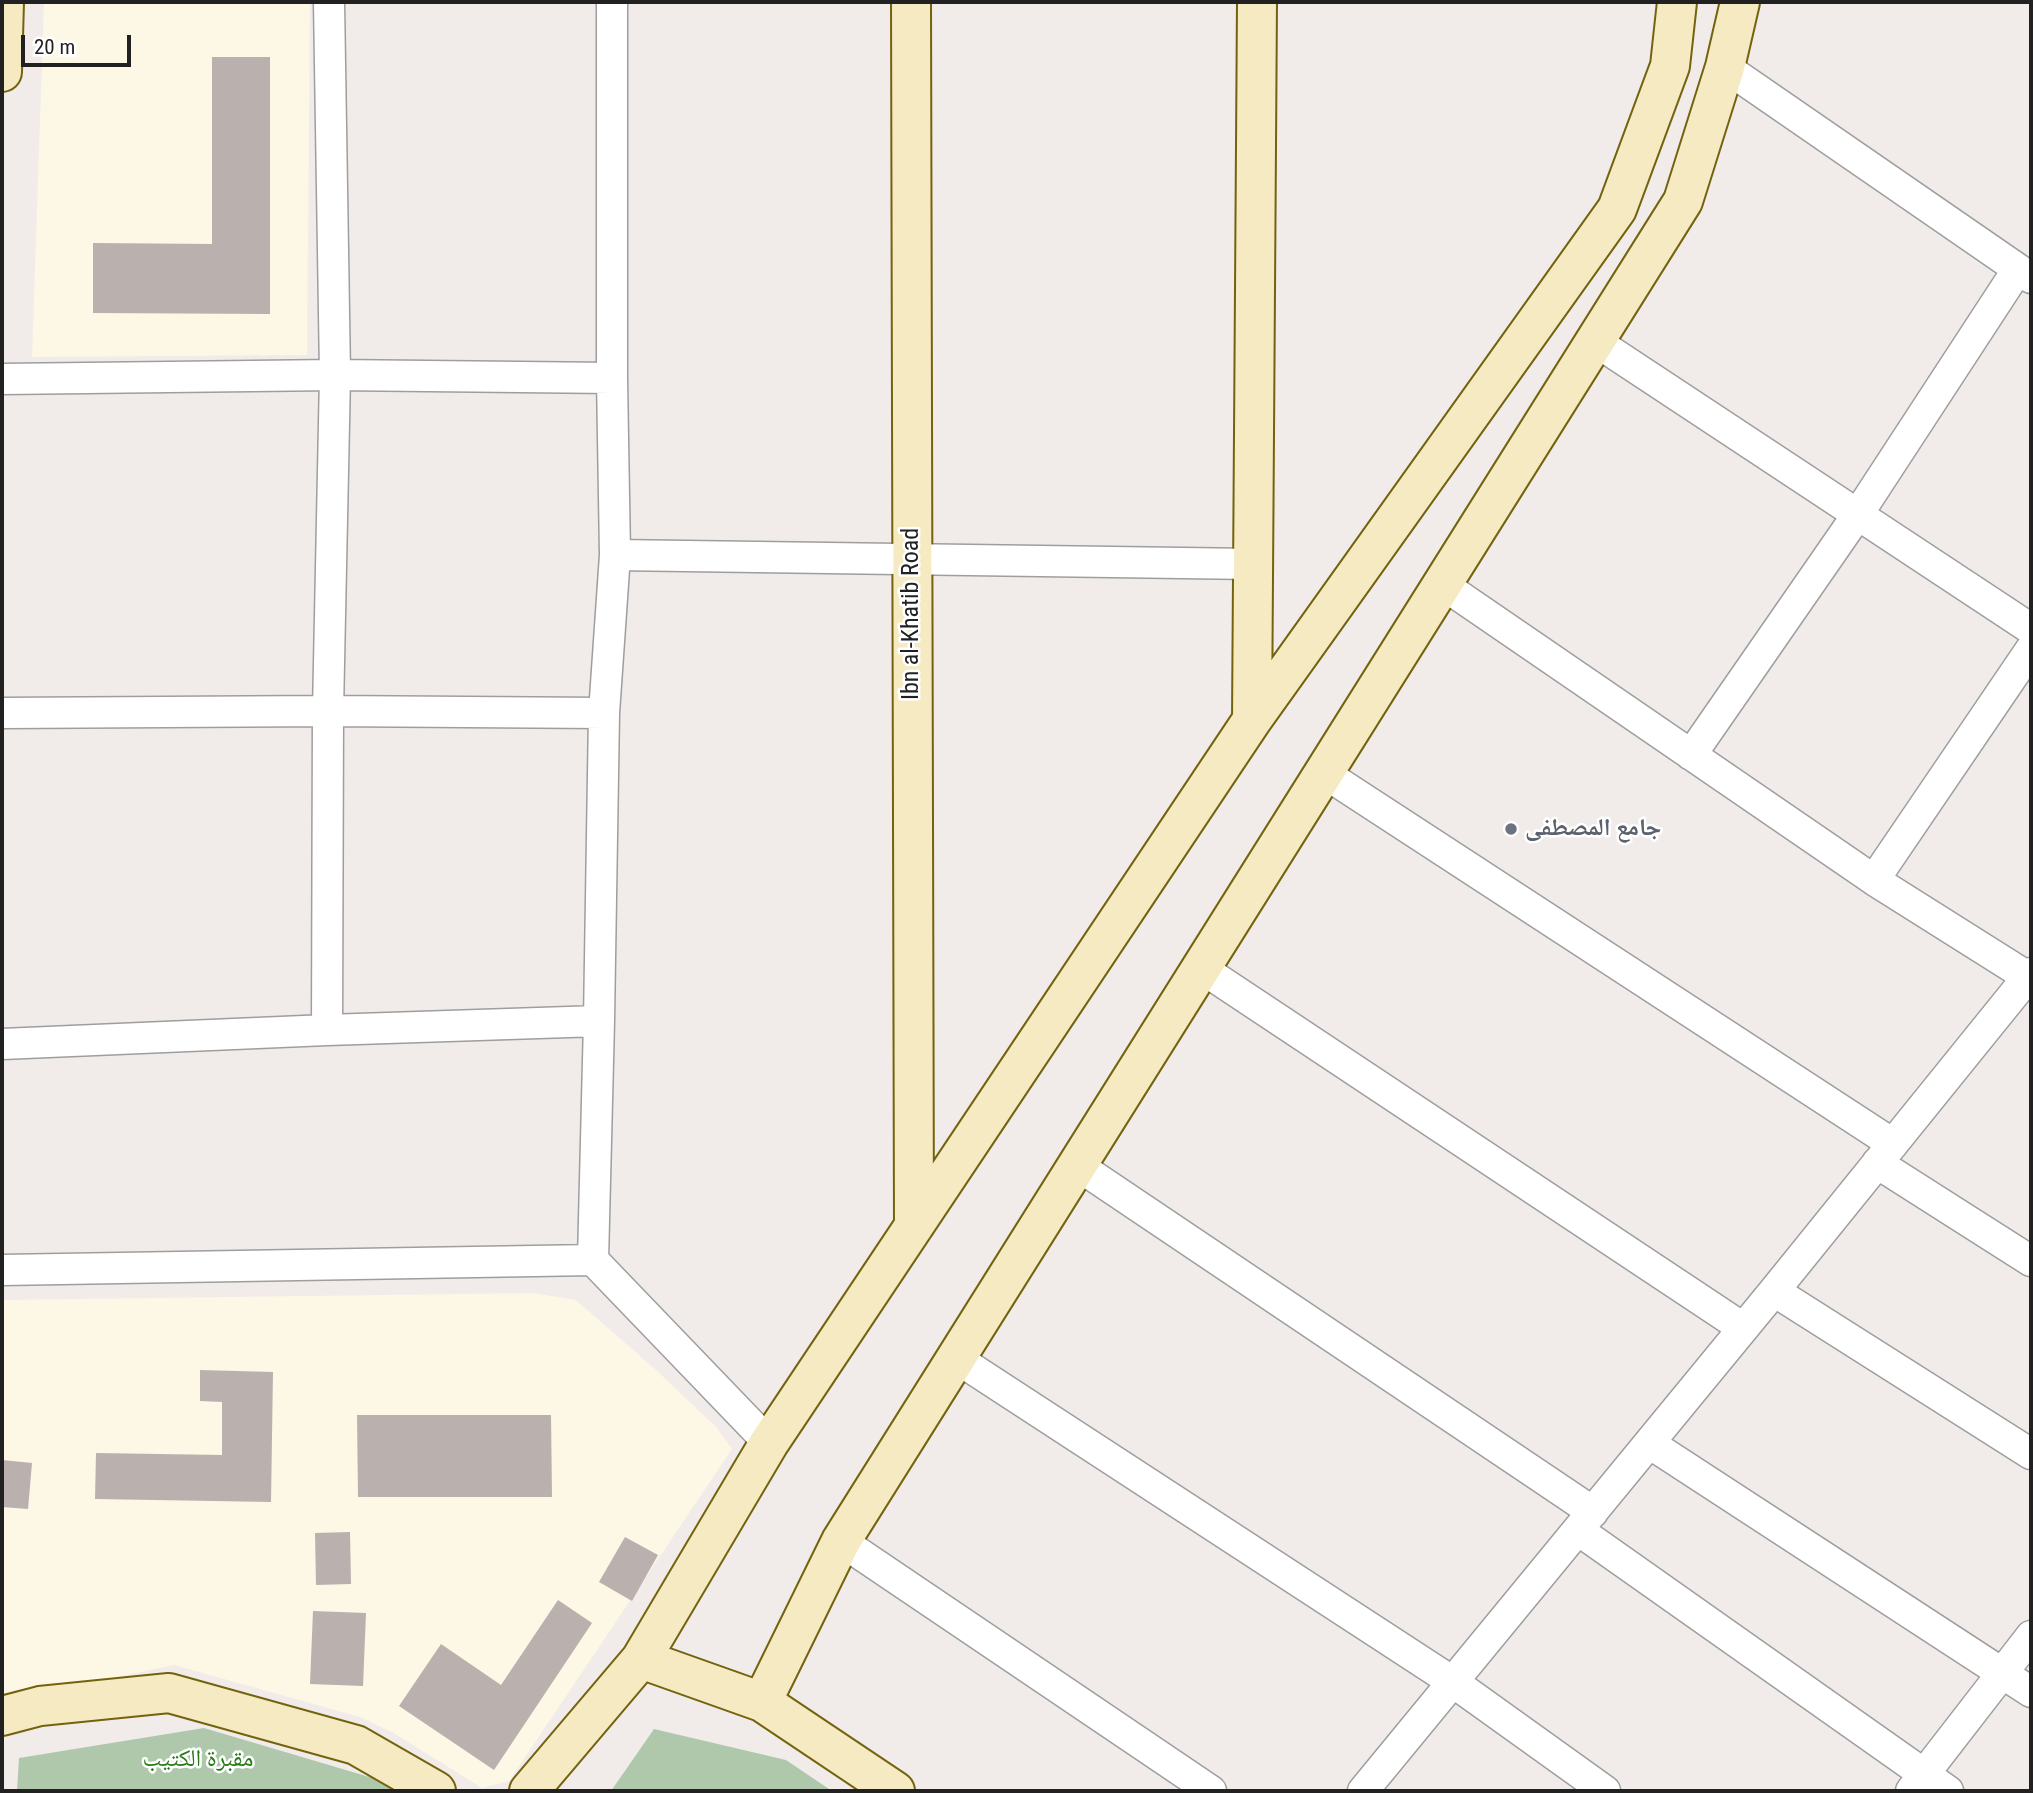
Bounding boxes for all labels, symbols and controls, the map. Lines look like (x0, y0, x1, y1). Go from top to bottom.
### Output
scale bar (24, 21, 135, 65)
text: 20 m (34, 35, 75, 59)
street label: Ibn al-Khatib Road (898, 528, 926, 700)
place label: جامع المصطفى (1525, 815, 1661, 843)
marker: جامع المصطفى (1503, 821, 1519, 837)
park label: مقبرة الكتيب (143, 1746, 253, 1774)

